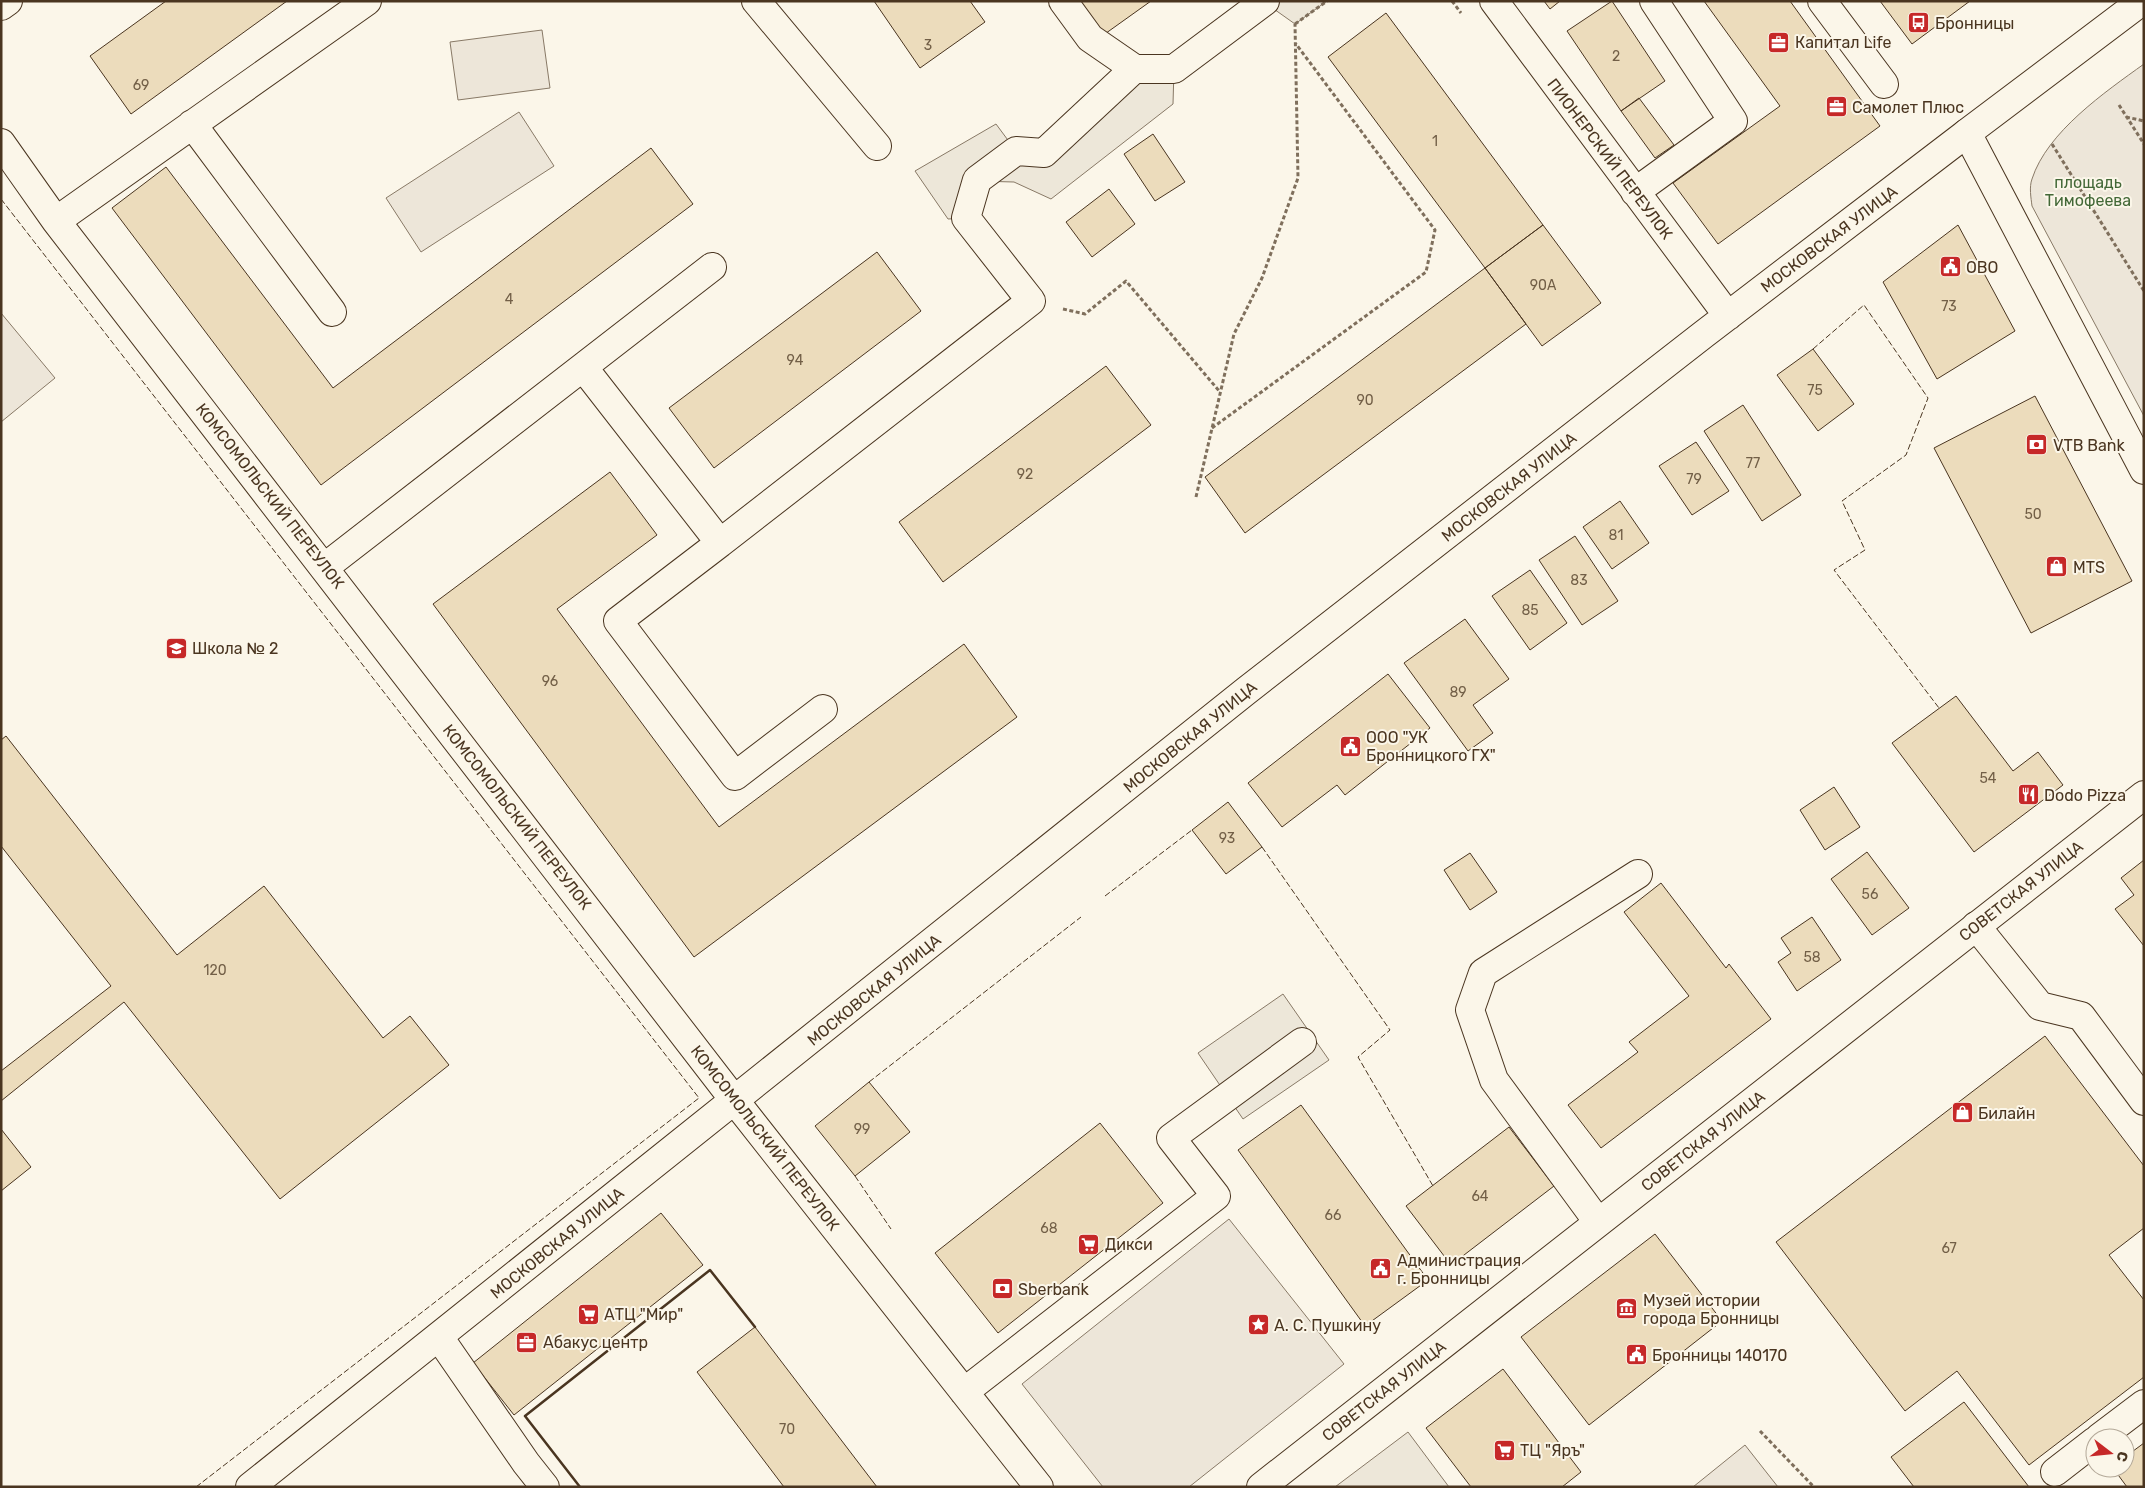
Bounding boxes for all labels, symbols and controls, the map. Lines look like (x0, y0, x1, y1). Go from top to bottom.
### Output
bus stop icon: Бронницы (1907, 11, 1931, 35)
place label: Бронницы (1935, 14, 2014, 33)
office icon: Капитал Life (1767, 30, 1791, 54)
place label: Капитал Life (1795, 33, 1891, 52)
house number: 3 (924, 37, 932, 54)
house number: 2 (1612, 48, 1620, 65)
street label: ПИОНЕРСКИЙ ПЕРЕУЛОК (1543, 75, 1677, 243)
house number: 69 (133, 77, 149, 94)
office icon: Самолет Плюс (1824, 95, 1848, 119)
place label: Самолет Плюс (1852, 98, 1964, 117)
house number: 1 (1432, 133, 1438, 150)
park label: площадь Тимофеева (2045, 173, 2131, 210)
street label: МОСКОВСКАЯ УЛИЦА (1757, 181, 1901, 297)
public building icon: ОВО (1938, 255, 1962, 279)
place label: ОВО (1966, 258, 1998, 277)
house number: 90А (1530, 277, 1557, 294)
house number: 4 (505, 291, 514, 308)
house number: 73 (1941, 298, 1957, 315)
house number: 94 (787, 352, 804, 369)
house number: 75 (1807, 382, 1823, 399)
house number: 90 (1356, 392, 1374, 409)
street label: КОМСОМОЛЬСКИЙ ПЕРЕУЛОК (192, 400, 348, 592)
street label: МОСКОВСКАЯ УЛИЦА (1438, 428, 1580, 546)
bank icon: VTB Bank (2025, 433, 2049, 457)
place label: VTB Bank (2053, 436, 2126, 455)
house number: 77 (1746, 455, 1760, 472)
house number: 92 (1017, 466, 1033, 483)
house number: 79 (1686, 471, 1702, 488)
house number: 50 (2024, 506, 2042, 523)
house number: 81 (1609, 527, 1623, 544)
shop icon: MTS (2045, 555, 2069, 579)
place label: MTS (2073, 558, 2105, 577)
house number: 83 (1570, 572, 1588, 589)
house number: 85 (1521, 602, 1539, 619)
school or university icon: Школа № 2 (164, 636, 188, 660)
place label: Школа № 2 (192, 639, 278, 658)
house number: 96 (542, 673, 558, 690)
street label: МОСКОВСКАЯ УЛИЦА (1120, 677, 1261, 797)
house number: 89 (1449, 684, 1467, 701)
street label: КОМСОМОЛЬСКИЙ ПЕРЕУЛОК (439, 721, 595, 913)
place label: ООО "УК Бронницкого ГХ" (1366, 728, 1496, 765)
public building icon: ООО "УК Бронницкого ГХ" (1338, 734, 1362, 758)
house number: 54 (1979, 770, 1997, 787)
restaurant icon: Dodo Pizza (2016, 783, 2040, 807)
place label: Dodo Pizza (2044, 786, 2126, 805)
house number: 93 (1219, 830, 1235, 847)
street label: СОВЕТСКАЯ УЛИЦА (1955, 837, 2087, 945)
house number: 56 (1862, 886, 1878, 903)
street label: МОСКОВСКАЯ УЛИЦА (804, 930, 945, 1050)
house number: 58 (1803, 949, 1821, 966)
house number: 120 (203, 962, 227, 979)
street label: КОМСОМОЛЬСКИЙ ПЕРЕУЛОК (687, 1042, 843, 1234)
street label: СОВЕТСКАЯ УЛИЦА (1637, 1087, 1769, 1195)
shop icon: Билайн (1950, 1101, 1974, 1125)
place label: Билайн (1978, 1104, 2036, 1123)
house number: 99 (854, 1121, 870, 1138)
street label: МОСКОВСКАЯ УЛИЦА (487, 1183, 628, 1303)
house number: 64 (1471, 1188, 1489, 1205)
house number: 66 (1325, 1207, 1341, 1224)
house number: 68 (1040, 1220, 1058, 1237)
supermarket icon: Дикси (1077, 1232, 1101, 1256)
place label: Дикси (1105, 1235, 1153, 1254)
house number: 67 (1941, 1240, 1957, 1257)
place label: Администрация г. Бронницы (1397, 1251, 1521, 1288)
public building icon: Администрация г. Бронницы (1369, 1257, 1393, 1281)
bank icon: Sberbank (990, 1277, 1014, 1301)
place label: Sberbank (1018, 1280, 1090, 1299)
place label: Музей истории города Бронницы (1643, 1291, 1779, 1328)
museum icon: Музей истории города Бронницы (1615, 1297, 1639, 1321)
supermarket icon: АТЦ "Мир" (576, 1302, 600, 1326)
place label: АТЦ "Мир" (604, 1305, 683, 1324)
place icon: А. С. Пушкину (1246, 1313, 1270, 1337)
place label: А. С. Пушкину (1274, 1316, 1381, 1335)
office icon: Абакус центр (515, 1330, 539, 1354)
place label: Абакус центр (543, 1333, 648, 1352)
street label: СОВЕТСКАЯ УЛИЦА (1318, 1337, 1450, 1445)
public building icon: Бронницы 140170 (1624, 1343, 1648, 1367)
place label: Бронницы 140170 (1652, 1346, 1788, 1365)
house number: 70 (779, 1421, 795, 1438)
north arrow (2085, 1428, 2135, 1478)
supermarket icon: ТЦ "Яръ" (1492, 1438, 1516, 1462)
place label: ТЦ "Яръ" (1520, 1441, 1585, 1460)
text: С (2112, 1449, 2132, 1464)

